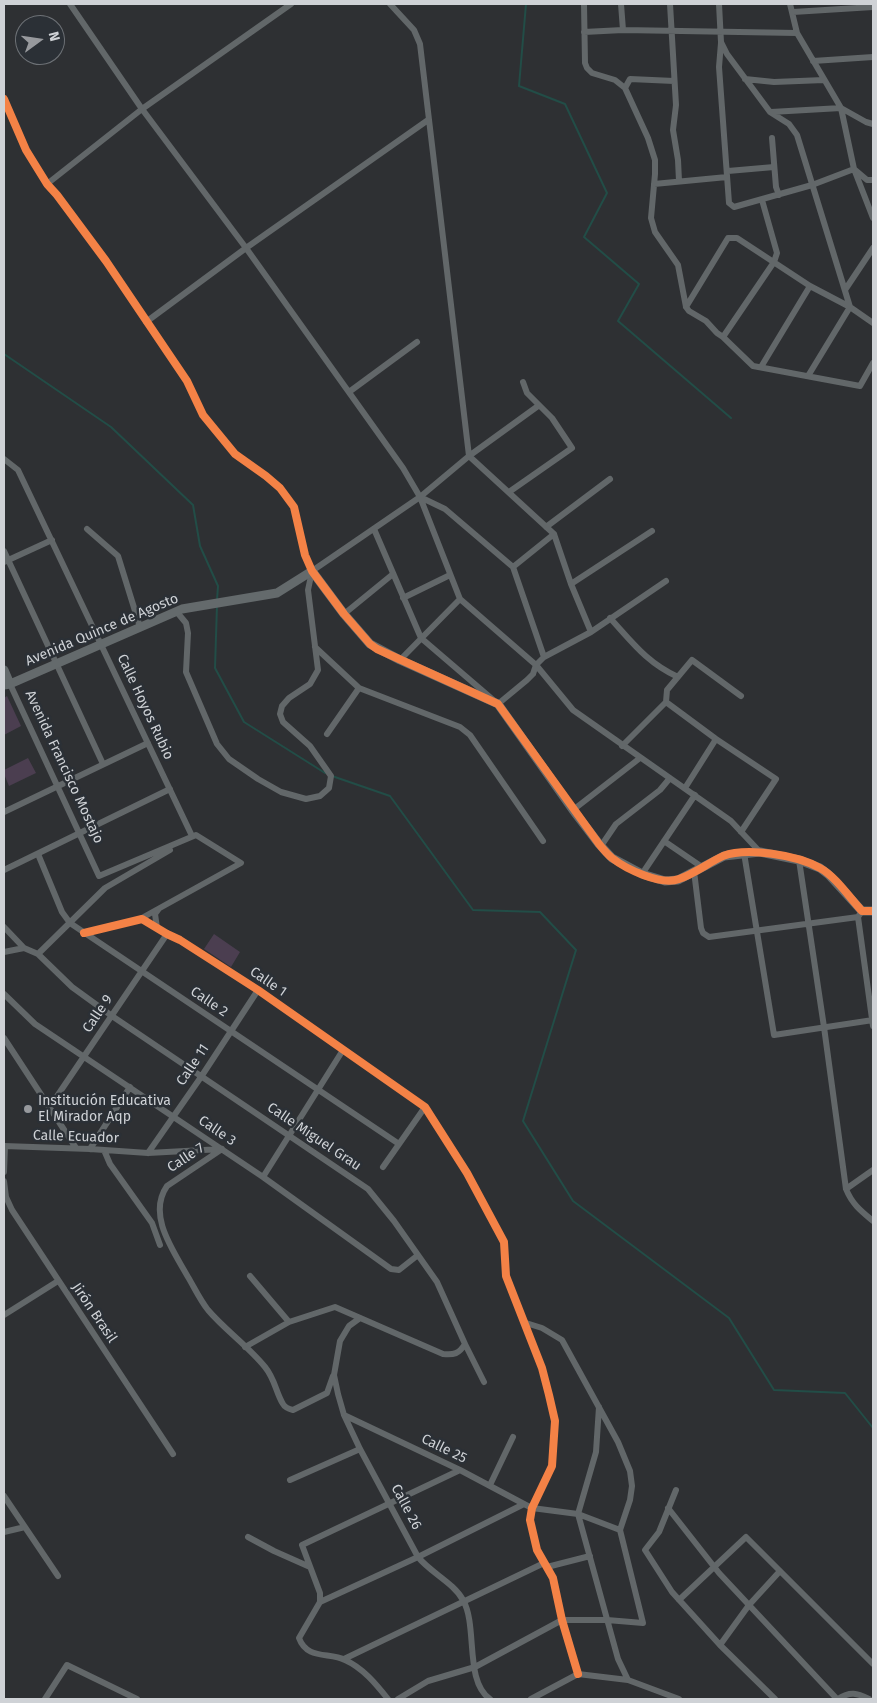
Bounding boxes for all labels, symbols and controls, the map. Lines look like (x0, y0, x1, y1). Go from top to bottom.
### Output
north arrow (15, 15, 65, 65)
text: N (45, 30, 63, 43)
street label: Avenida Quince de Agosto (23, 590, 181, 670)
street label: Calle Hoyos Rubio (113, 652, 177, 762)
street label: Avenida Francisco Mostajo (21, 688, 107, 846)
street label: Calle 1 (246, 964, 290, 1000)
street label: Calle 2 (187, 983, 231, 1021)
street label: Calle 9 (79, 992, 117, 1036)
street label: Calle 11 (173, 1041, 213, 1089)
place label: Institución Educativa El Mirador Aqp (38, 1093, 171, 1126)
street label: Calle Miguel Grau (264, 1099, 364, 1175)
marker: Institución Educativa El Mirador Aqp (22, 1103, 34, 1115)
street label: Calle 3 (195, 1112, 239, 1150)
street label: Calle Ecuador (33, 1127, 119, 1147)
street label: Calle 7 (164, 1140, 208, 1176)
street label: Jirón Brasil (68, 1280, 120, 1346)
street label: Calle 25 (418, 1431, 470, 1467)
street label: Calle 26 (387, 1481, 425, 1533)

